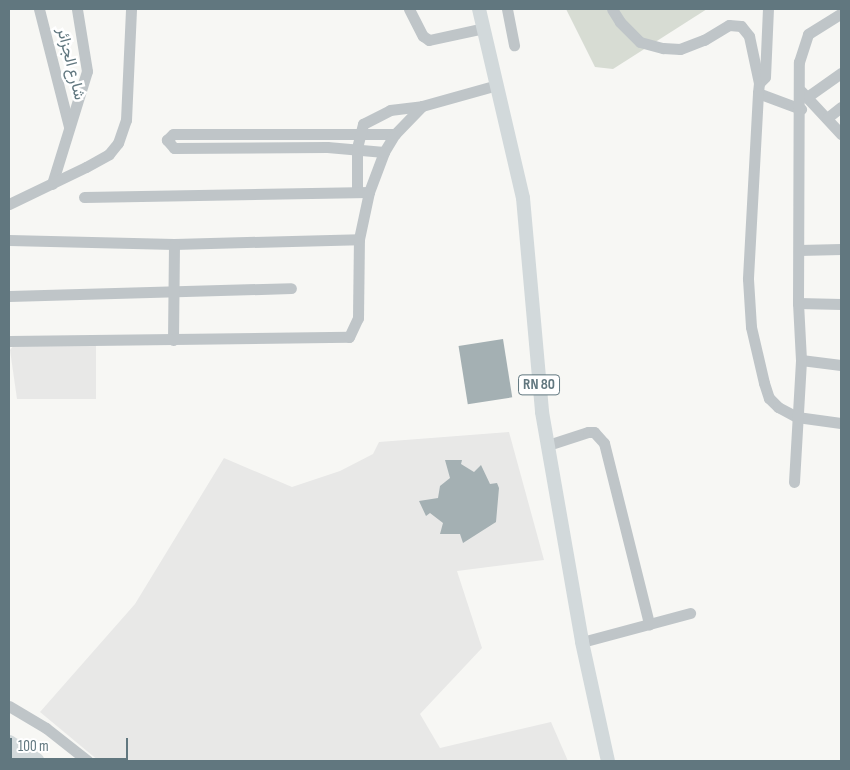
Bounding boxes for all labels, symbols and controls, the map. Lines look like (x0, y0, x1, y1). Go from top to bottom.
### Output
street label: شارع الجزائر (52, 26, 88, 102)
road number: RN 80 (518, 372, 560, 398)
scale bar (12, 728, 130, 760)
text: 100 m (18, 737, 49, 756)

